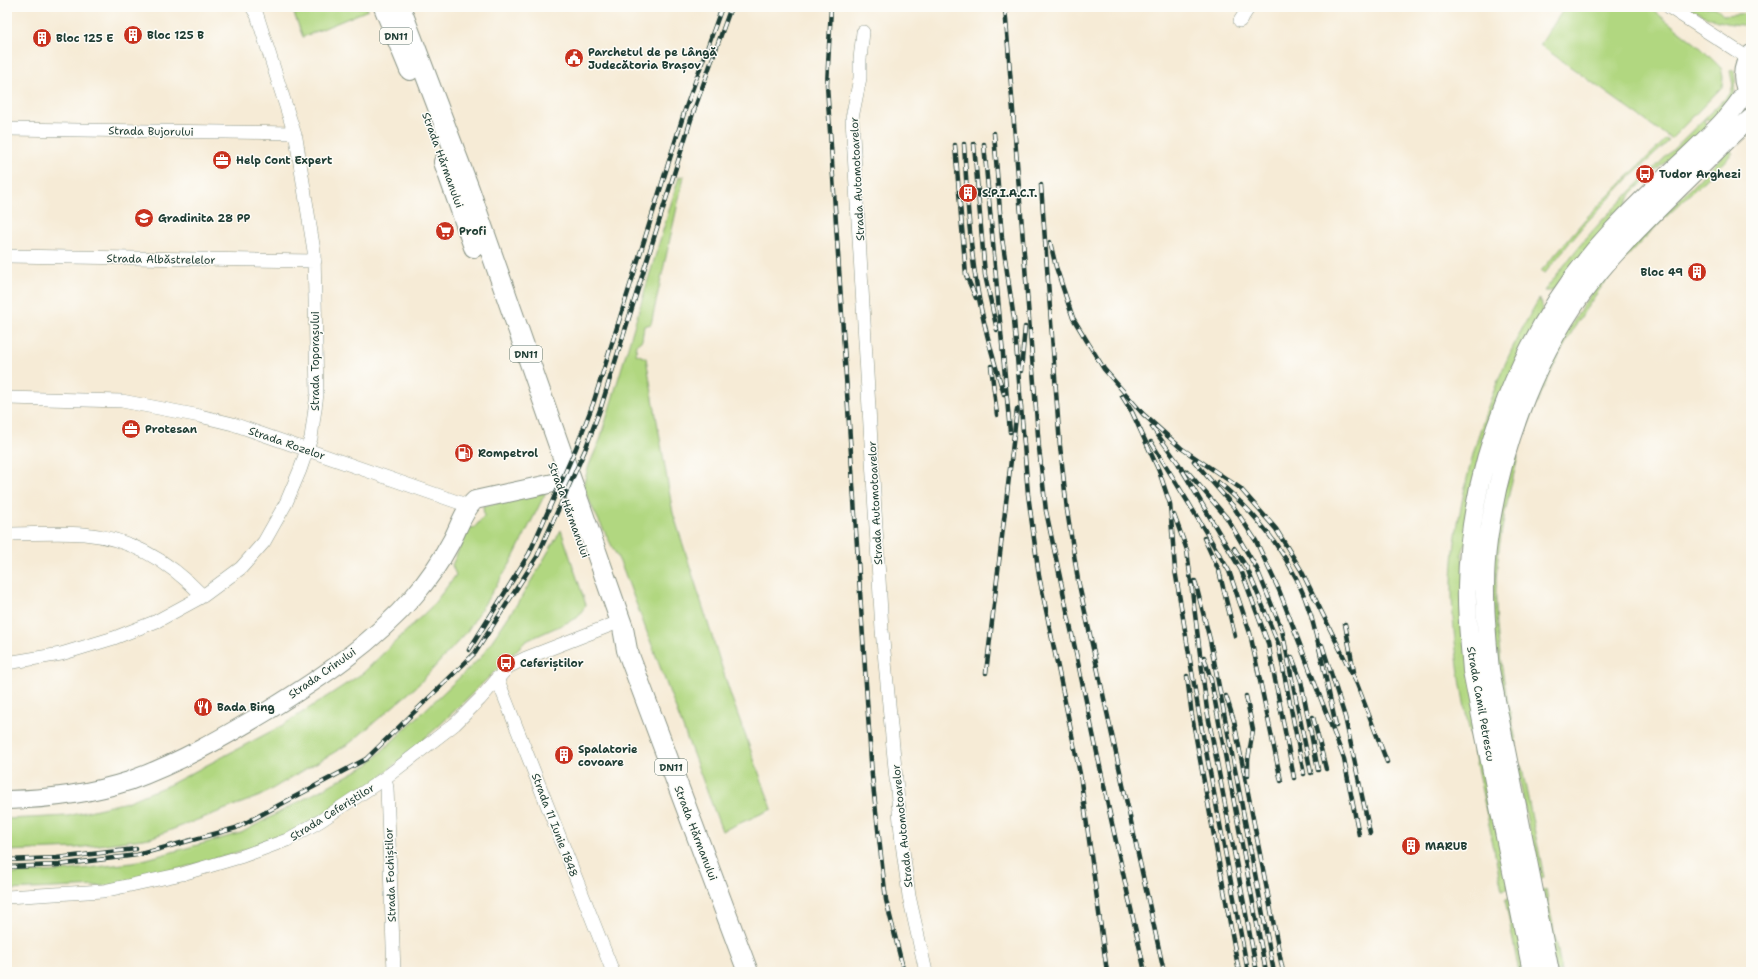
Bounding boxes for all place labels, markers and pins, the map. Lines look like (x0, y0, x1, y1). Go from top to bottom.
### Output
building icon: Bloc 125 B (122, 24, 144, 46)
building icon: Bloc 125 E (31, 27, 53, 49)
place label: Bloc 125 B (147, 28, 204, 43)
place label: Bloc 125 E (56, 31, 114, 46)
place label: Parchetul de pe Lângă Judecătoria Brașov (588, 45, 718, 74)
public building icon: Parchetul de pe Lângă Judecătoria Brașov (563, 47, 585, 69)
office icon: Help Cont Expert (211, 149, 233, 171)
place label: Help Cont Expert (236, 153, 333, 168)
bus stop icon: Tudor Arghezi (1634, 163, 1656, 185)
place label: Tudor Arghezi (1659, 167, 1741, 182)
building icon: S.P.I.A.C.T. (957, 182, 979, 204)
place label: S.P.I.A.C.T. (982, 186, 1037, 201)
school or university icon: Gradinita 28 PP (133, 207, 155, 229)
place label: Gradinita 28 PP (158, 211, 251, 226)
supermarket icon: Profi (434, 220, 456, 242)
place label: Profi (459, 224, 487, 239)
building icon: Bloc 49 (1686, 261, 1708, 283)
place label: Bloc 49 (1641, 265, 1683, 280)
office icon: Protesan (120, 418, 142, 440)
place label: Protesan (145, 422, 198, 437)
fuel station icon: Rompetrol (453, 442, 475, 464)
place label: Rompetrol (478, 446, 538, 461)
bus stop icon: Ceferiștilor (495, 652, 517, 674)
place label: Ceferiștilor (520, 656, 584, 672)
restaurant icon: Bada Bing (192, 696, 214, 718)
place label: Bada Bing (217, 700, 275, 715)
place label: Spalatorie covoare (578, 742, 638, 770)
building icon: Spalatorie covoare (553, 744, 575, 766)
building icon: MARUB (1400, 835, 1422, 857)
place label: MARUB (1425, 839, 1467, 854)

